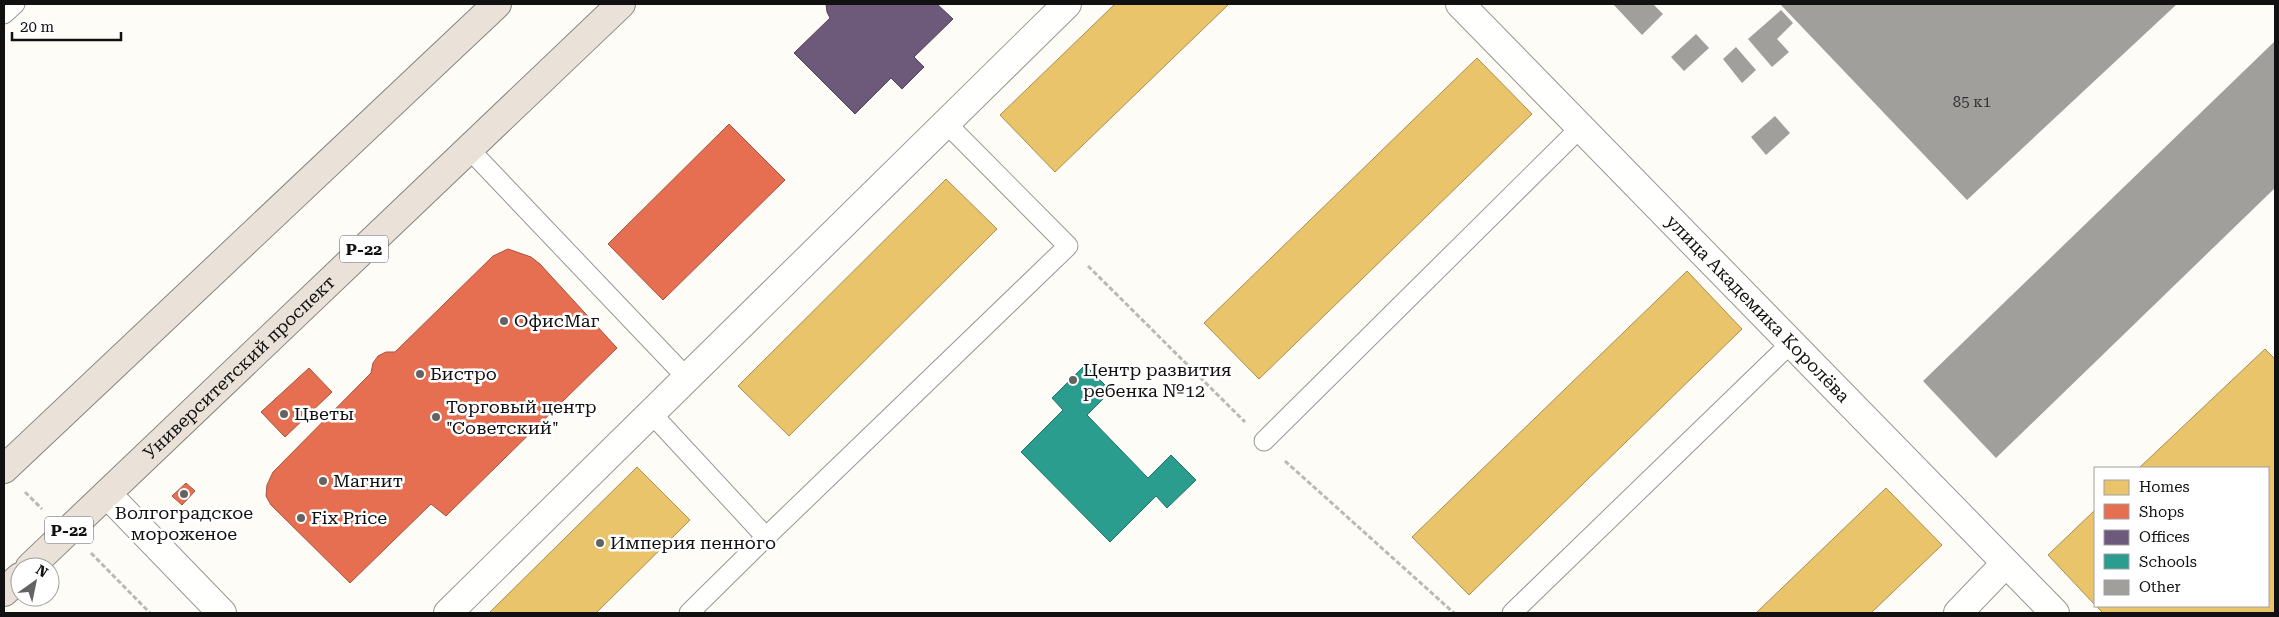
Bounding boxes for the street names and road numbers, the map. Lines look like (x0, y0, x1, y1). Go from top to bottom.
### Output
street label: улица Академика Королёва (1662, 210, 1854, 407)
road number: Р-22 (340, 235, 388, 262)
street label: Университетский проспект (139, 271, 339, 463)
road number: Р-22 (45, 516, 93, 544)

